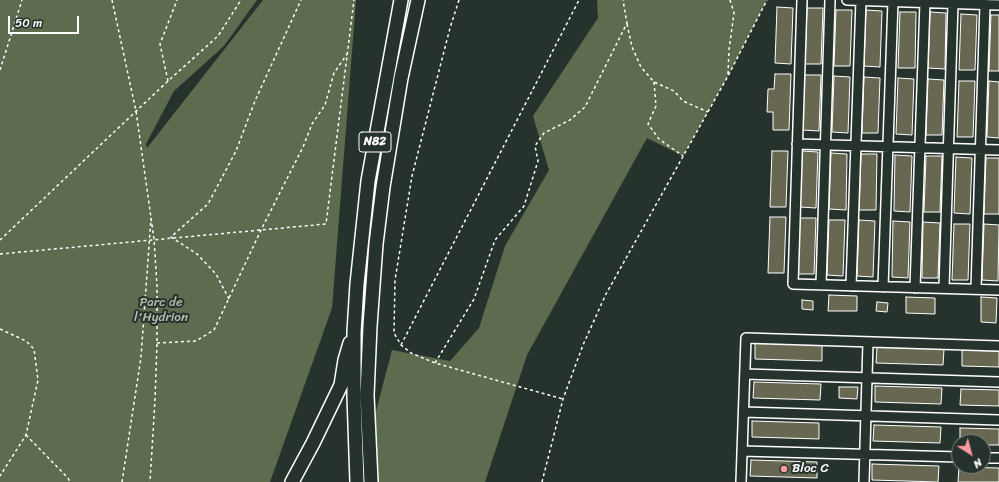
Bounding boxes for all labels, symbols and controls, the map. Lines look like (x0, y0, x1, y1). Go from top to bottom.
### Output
scale bar (10, 8, 81, 34)
text: 50 m (15, 12, 42, 34)
road number: N82 (359, 132, 391, 152)
park label: Parc de l'Hydrion (134, 295, 188, 326)
north arrow (951, 434, 991, 474)
text: N (969, 453, 986, 473)
place label: Bloc C (792, 461, 828, 477)
marker: Bloc C (779, 464, 789, 474)

